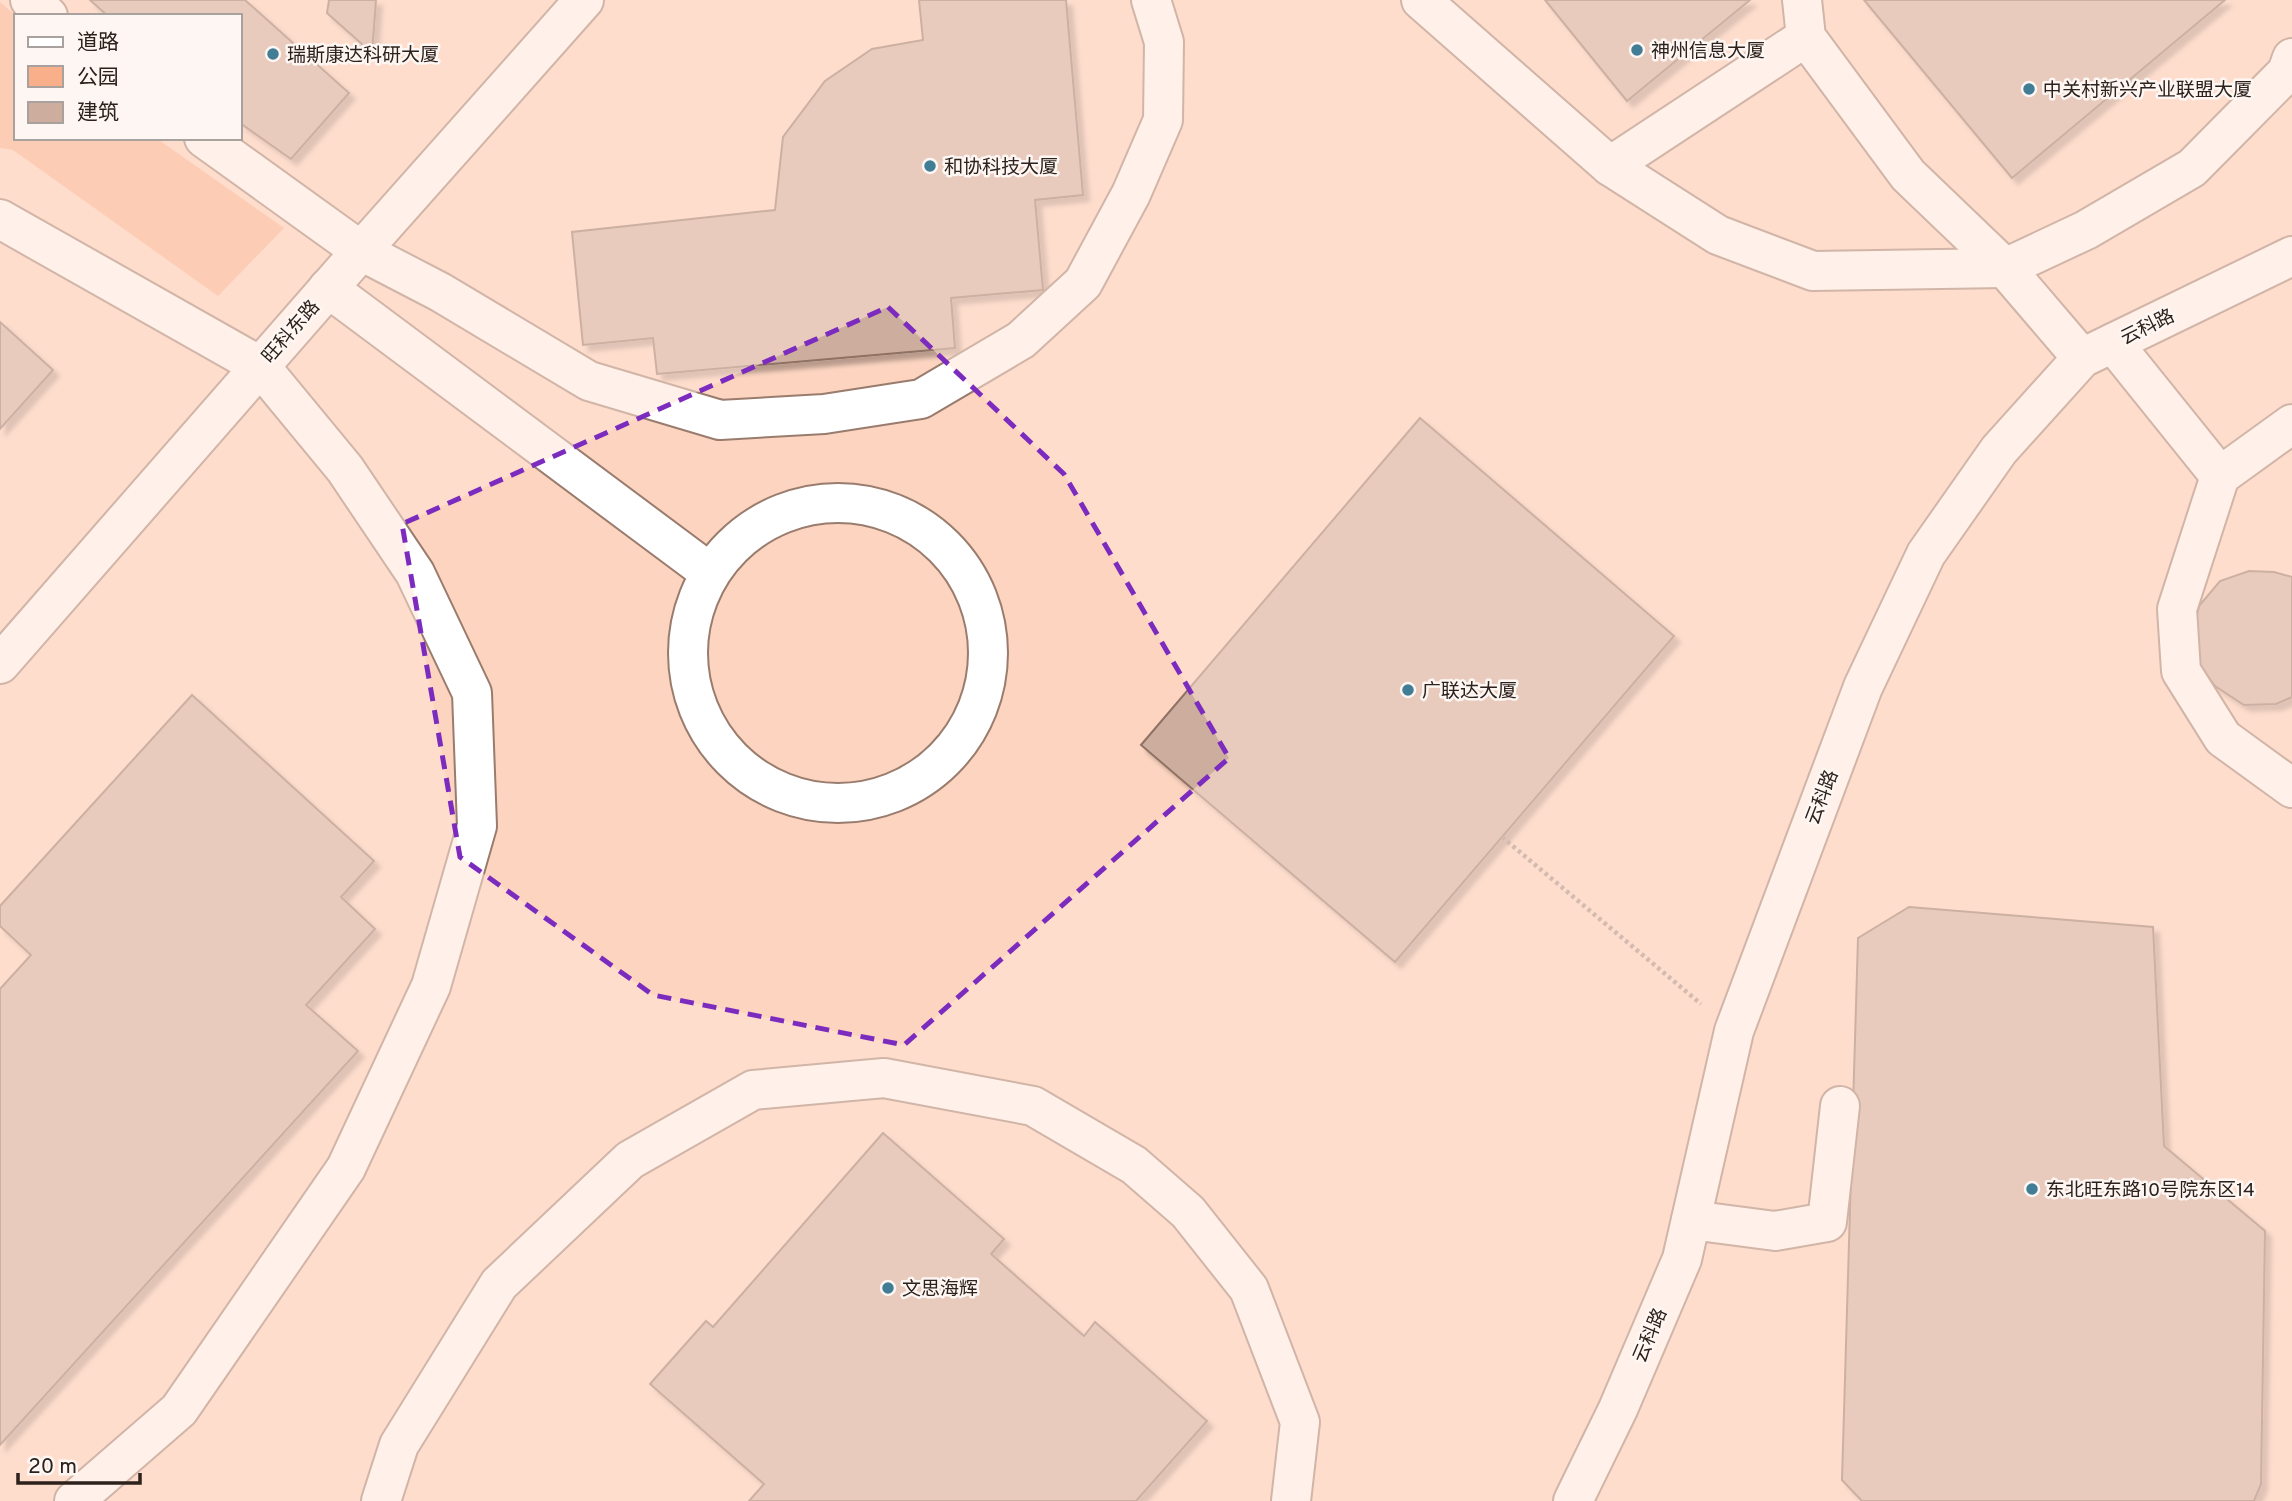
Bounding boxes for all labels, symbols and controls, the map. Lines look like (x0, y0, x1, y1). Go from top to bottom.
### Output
legend (14, 14, 242, 140)
text: 道路 (77, 30, 119, 57)
place label: 神州信息大厦 (1651, 40, 1765, 64)
marker: 神州信息大厦 (1629, 42, 1645, 58)
place label: 瑞斯康达科研大厦 (287, 44, 439, 68)
marker: 瑞斯康达科研大厦 (265, 46, 281, 62)
text: 公园 (77, 65, 119, 92)
place label: 中关村新兴产业联盟大厦 (2043, 79, 2252, 103)
marker: 中关村新兴产业联盟大厦 (2021, 81, 2037, 97)
text: 建筑 (77, 100, 119, 127)
place label: 和协科技大厦 (944, 156, 1058, 180)
marker: 和协科技大厦 (922, 158, 938, 174)
street label: 旺科东路 (258, 296, 326, 369)
street label: 云科路 (2117, 305, 2179, 351)
place label: 广联达大厦 (1422, 680, 1517, 704)
marker: 广联达大厦 (1400, 682, 1416, 698)
street label: 云科路 (1801, 767, 1844, 829)
place label: 东北旺东路10号院东区14 (2046, 1179, 2255, 1203)
marker: 东北旺东路10号院东区14 (2024, 1181, 2040, 1197)
place label: 文思海辉 (902, 1278, 978, 1302)
marker: 文思海辉 (880, 1280, 896, 1296)
street label: 云科路 (1629, 1305, 1673, 1367)
scale bar (18, 1442, 140, 1486)
text: 20 m (28, 1454, 77, 1481)

